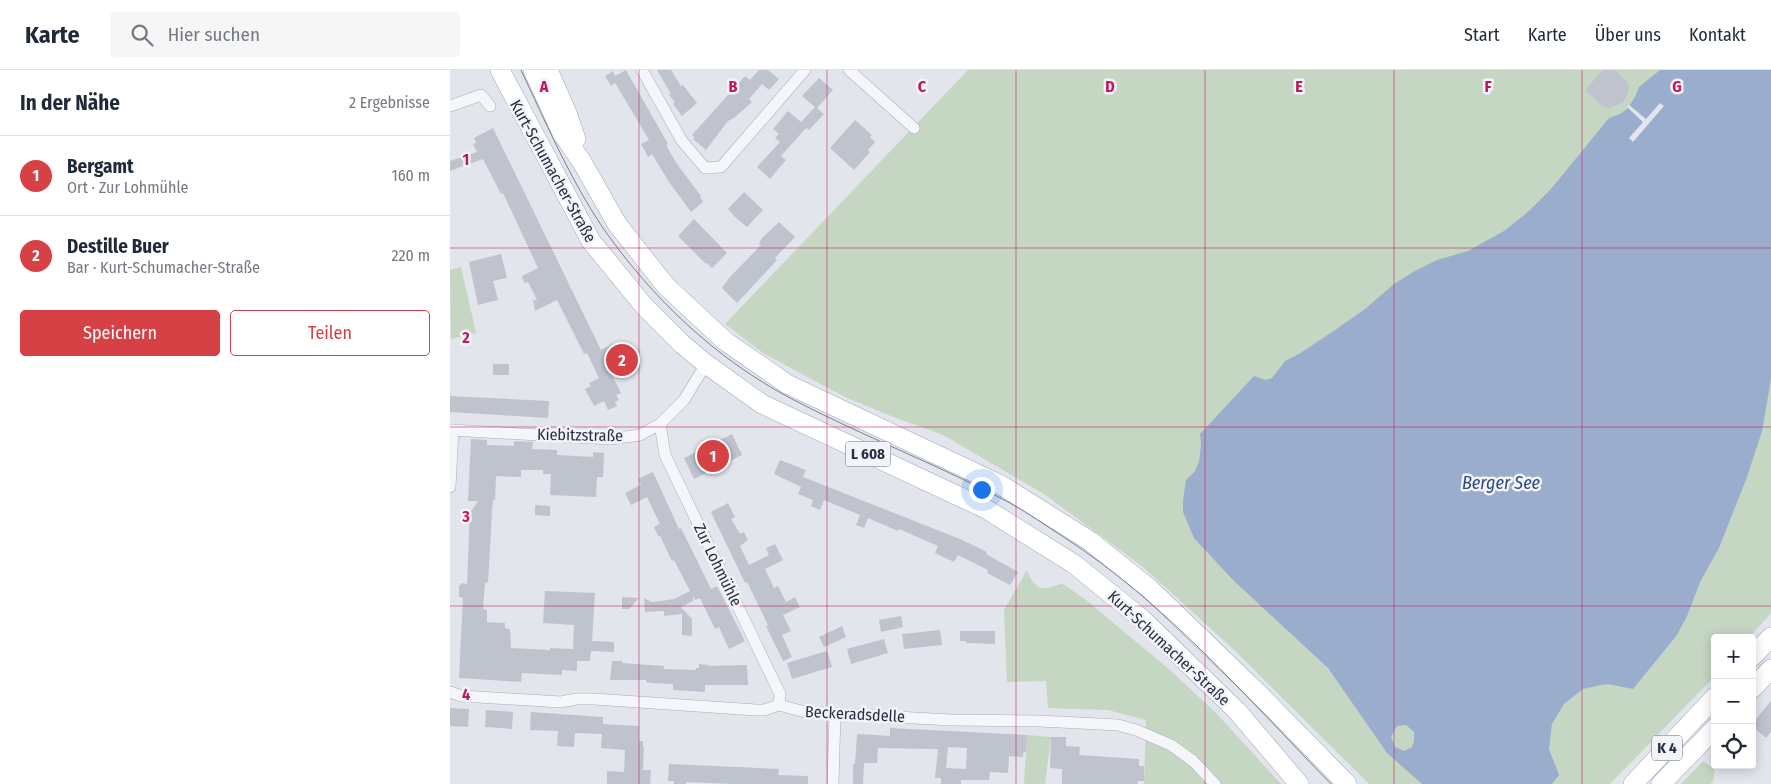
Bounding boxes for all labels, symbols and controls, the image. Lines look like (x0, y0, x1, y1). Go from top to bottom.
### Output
search box (110, 12, 460, 57)
text: Karte (25, 21, 80, 49)
icon: search (128, 21, 156, 49)
text: Hier suchen (168, 23, 260, 46)
text: Start (1464, 24, 1500, 46)
text: Karte (1528, 24, 1567, 46)
text: Über uns (1595, 24, 1661, 46)
text: Kontakt (1689, 24, 1746, 46)
text: A (539, 77, 549, 96)
text: B (729, 77, 738, 96)
text: C (918, 77, 927, 96)
text: D (1105, 77, 1115, 96)
text: E (1295, 77, 1303, 96)
text: F (1484, 77, 1492, 96)
text: G (1672, 77, 1682, 96)
text: In der Nähe (20, 90, 120, 116)
text: 2 Ergebnisse (349, 93, 430, 112)
street label: Kurt-Schumacher-Straße (506, 96, 600, 246)
text: 1 (463, 150, 469, 169)
text: Bergamt (67, 155, 134, 178)
text: 1 (33, 166, 39, 185)
text: 160 m (391, 166, 430, 185)
text: Ort · Zur Lohmühle (67, 178, 188, 197)
text: Destille Buer (67, 235, 169, 258)
text: 2 (32, 246, 40, 265)
text: 220 m (391, 246, 430, 265)
text: Bar · Kurt-Schumacher-Straße (67, 258, 260, 277)
button: Speichern (20, 310, 220, 356)
button: Teilen (230, 310, 430, 356)
text: 2 (461, 328, 470, 347)
pin: 2 (606, 341, 638, 379)
street label: Kiebitzstraße (537, 425, 623, 445)
pin: 1 (697, 437, 729, 475)
road number: L 608 (846, 442, 890, 466)
water label: Berger See (1462, 472, 1541, 494)
your location (969, 477, 995, 503)
text: 3 (461, 507, 470, 526)
street label: Zur Lohmühle (690, 521, 746, 610)
street label: Kurt-Schumacher-Straße (1104, 587, 1234, 710)
map controls (1711, 634, 1756, 769)
button: + (1711, 634, 1756, 679)
button: − (1711, 679, 1756, 724)
text: 4 (462, 685, 470, 704)
street label: Beckeradsdelle (805, 702, 905, 726)
button: locate (1711, 724, 1756, 769)
road number: K 4 (1652, 736, 1682, 760)

